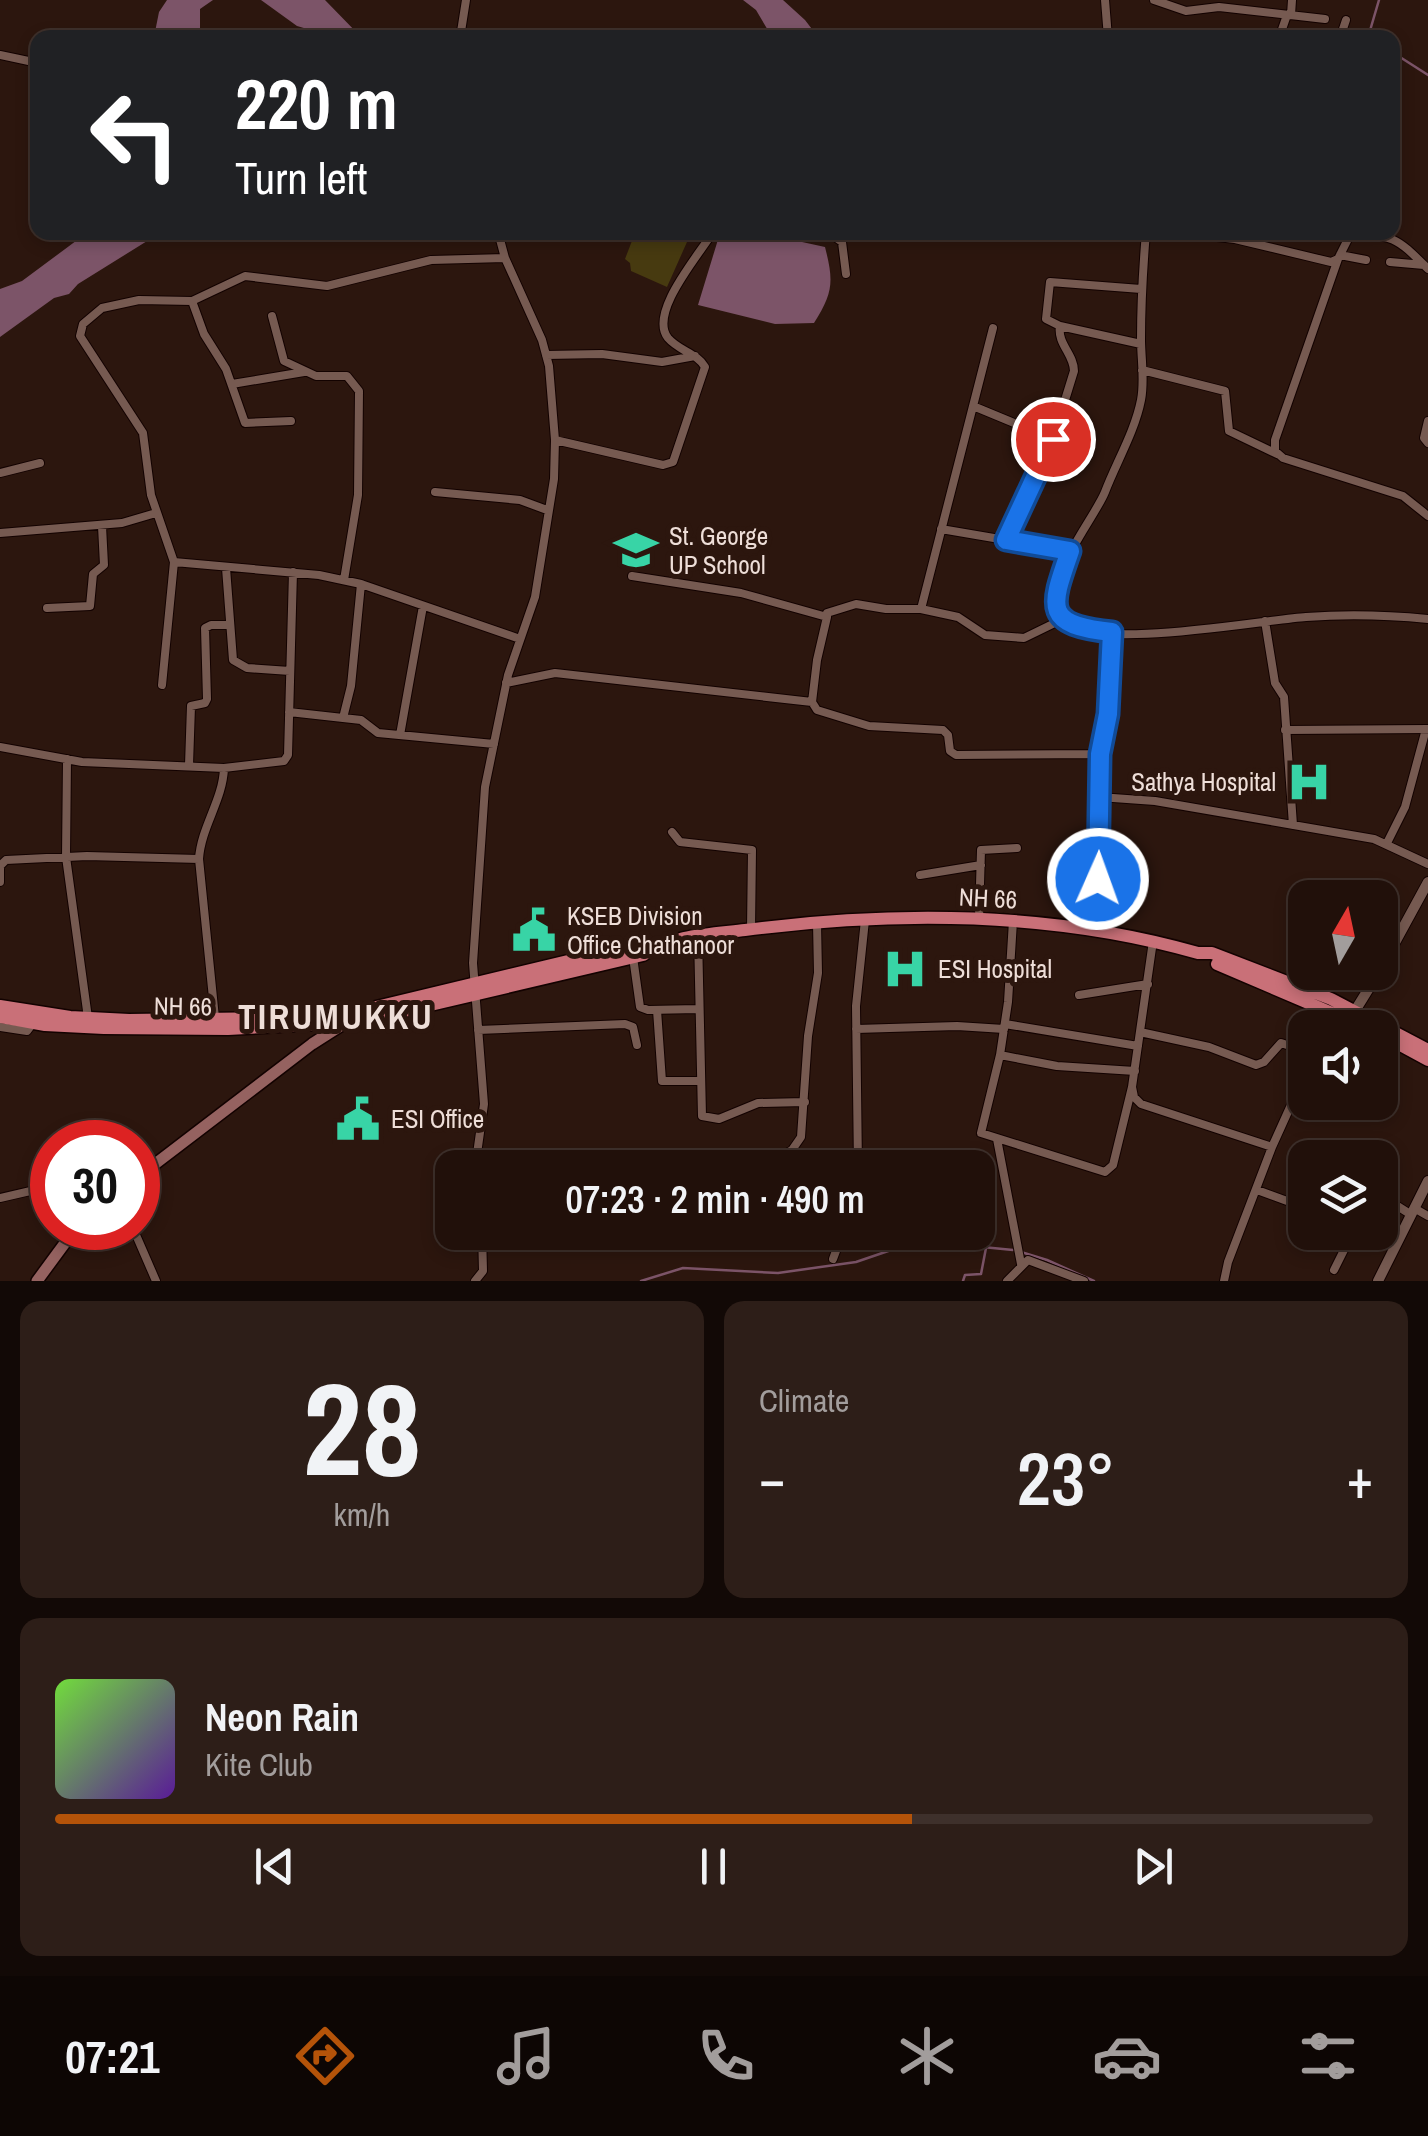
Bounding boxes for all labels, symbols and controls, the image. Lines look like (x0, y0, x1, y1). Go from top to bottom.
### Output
text: 220 m (235, 57, 398, 151)
icon: left (70, 70, 200, 200)
text: Turn left (235, 147, 367, 208)
pin (1011, 397, 1096, 482)
icon: arrive (1026, 412, 1081, 467)
place label: St. George UP School (669, 519, 768, 582)
school or university icon: St. George UP School (612, 526, 660, 574)
hospital icon: Sathya Hospital (1285, 758, 1333, 806)
place label: Sathya Hospital (1131, 765, 1276, 799)
position arrow (1046, 827, 1150, 931)
street label: NH 66 (958, 880, 1018, 916)
north arrow (1288, 880, 1398, 990)
map controls (1288, 880, 1398, 1250)
place label: KSEB Division Office Chathanoor (567, 899, 734, 962)
public building icon: KSEB Division Office Chathanoor (510, 906, 558, 954)
hospital icon: ESI Hospital (881, 945, 929, 993)
place label: ESI Hospital (938, 952, 1052, 986)
street label: NH 66 (154, 988, 212, 1024)
district label: TIRUMUKKU (238, 993, 434, 1040)
button: sound (1288, 1010, 1398, 1120)
public building icon: ESI Office (334, 1095, 382, 1143)
place label: ESI Office (391, 1102, 484, 1136)
speed limit sign: 30 (30, 1120, 160, 1250)
button: layers (1288, 1140, 1398, 1250)
text: 07:23 · 2 min · 490 m (565, 1174, 865, 1225)
text: 28 (303, 1340, 421, 1516)
text: Climate (759, 1379, 849, 1422)
text: 23° (1017, 1427, 1115, 1528)
text: − (759, 1441, 785, 1515)
text: + (1347, 1441, 1373, 1515)
text: km/h (334, 1493, 390, 1536)
text: Neon Rain (205, 1692, 359, 1743)
text: Kite Club (205, 1743, 313, 1786)
icon: previous (247, 1839, 302, 1894)
icon: pause (686, 1839, 741, 1894)
icon: next (1126, 1839, 1181, 1894)
icon: directions (290, 2021, 360, 2091)
icon: music (491, 2021, 561, 2091)
icon: phone (691, 2021, 761, 2091)
icon: climate (892, 2021, 962, 2091)
icon: car (1092, 2021, 1162, 2091)
icon: filters (1293, 2021, 1363, 2091)
text: 07:21 (65, 2026, 160, 2087)

